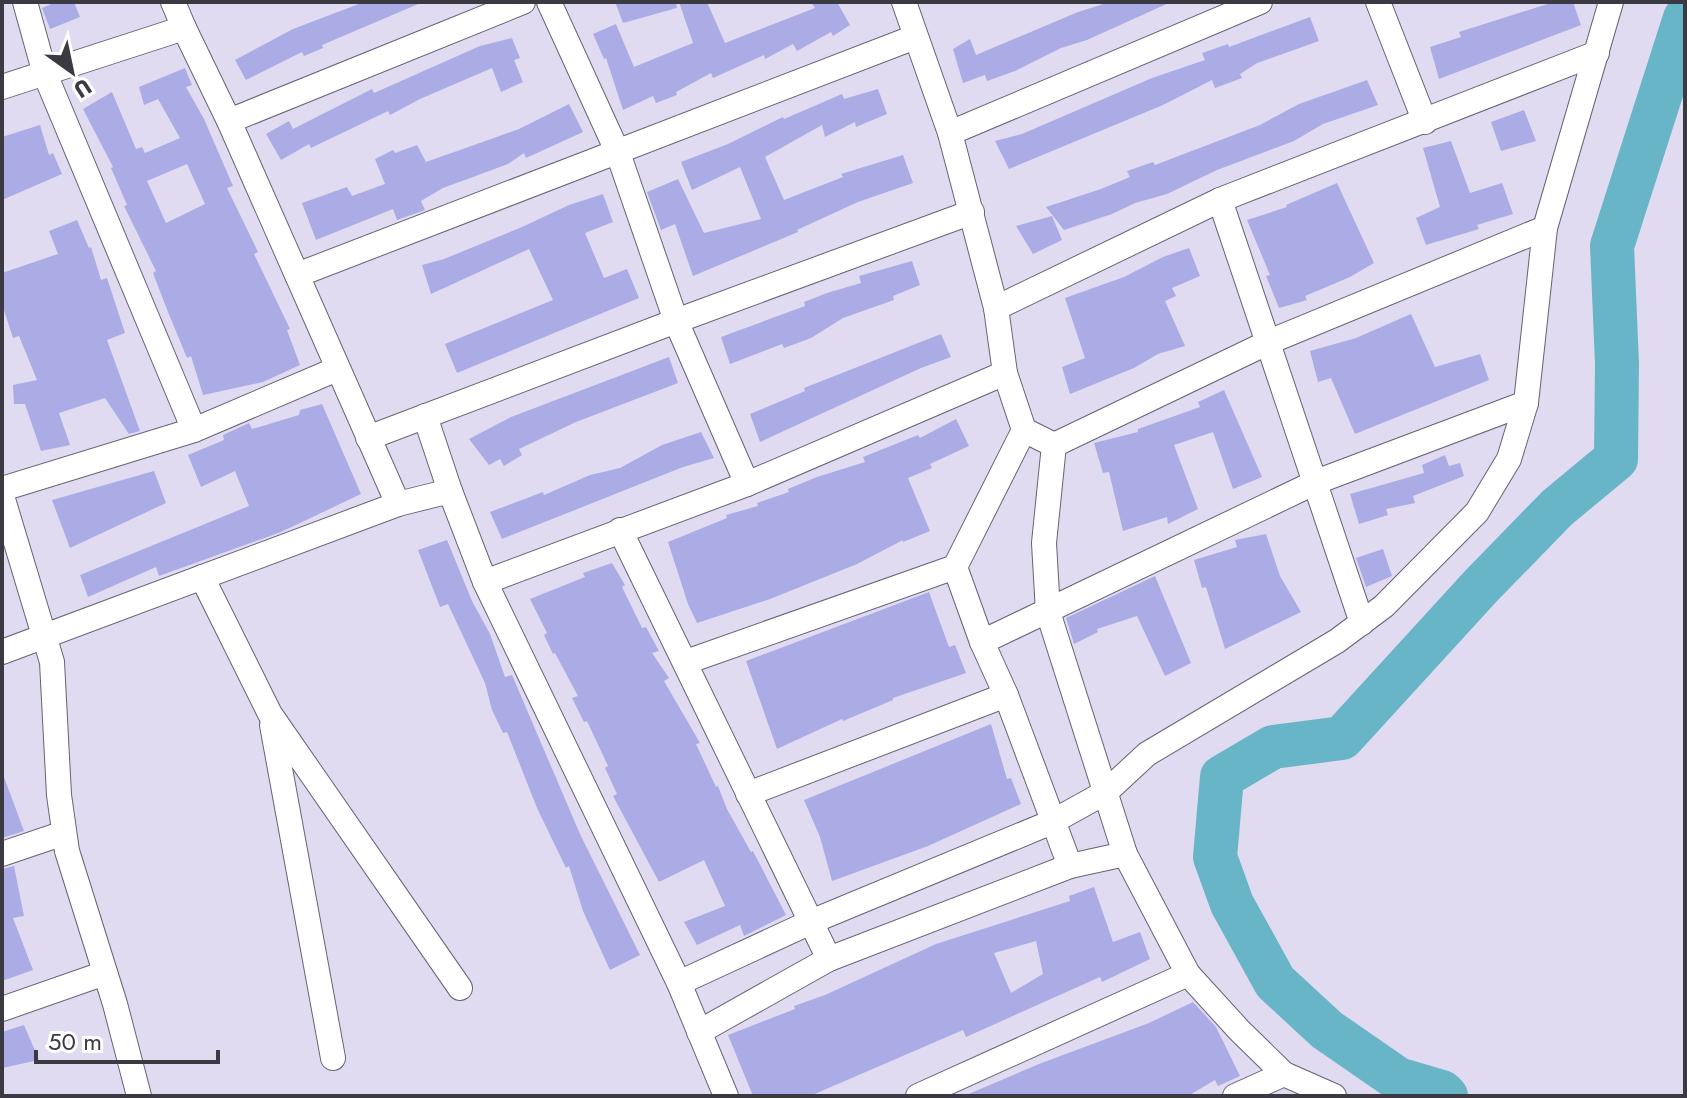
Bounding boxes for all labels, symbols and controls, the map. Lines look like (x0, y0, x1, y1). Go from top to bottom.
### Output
north arrow (32, 32, 112, 112)
text: U (68, 71, 98, 106)
scale bar (36, 1014, 218, 1064)
text: 50 m (48, 1024, 102, 1059)

